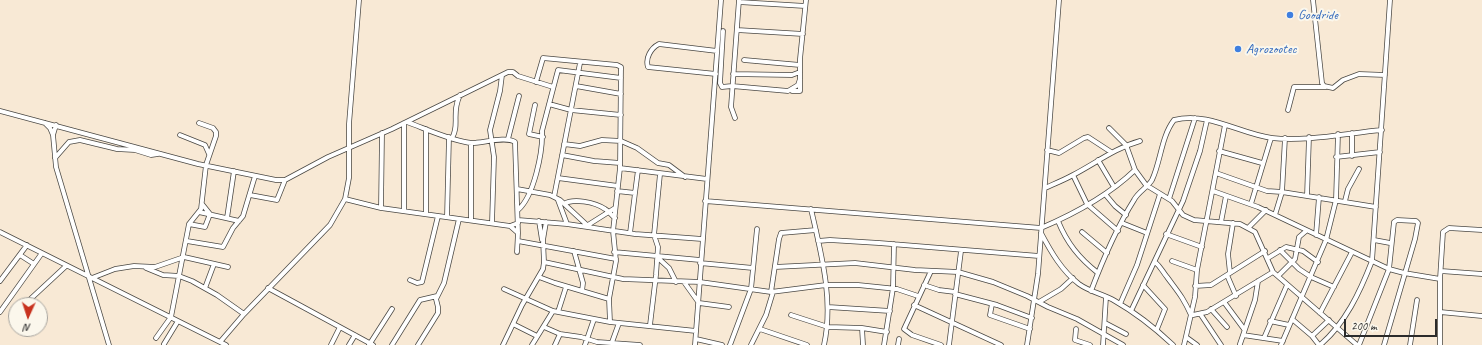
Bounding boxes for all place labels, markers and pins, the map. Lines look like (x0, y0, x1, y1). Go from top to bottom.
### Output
place label: Goodride (1298, 7, 1338, 23)
marker: Goodride (1285, 10, 1295, 20)
place label: Agrozootec (1246, 41, 1296, 57)
marker: Agrozootec (1233, 44, 1243, 54)

